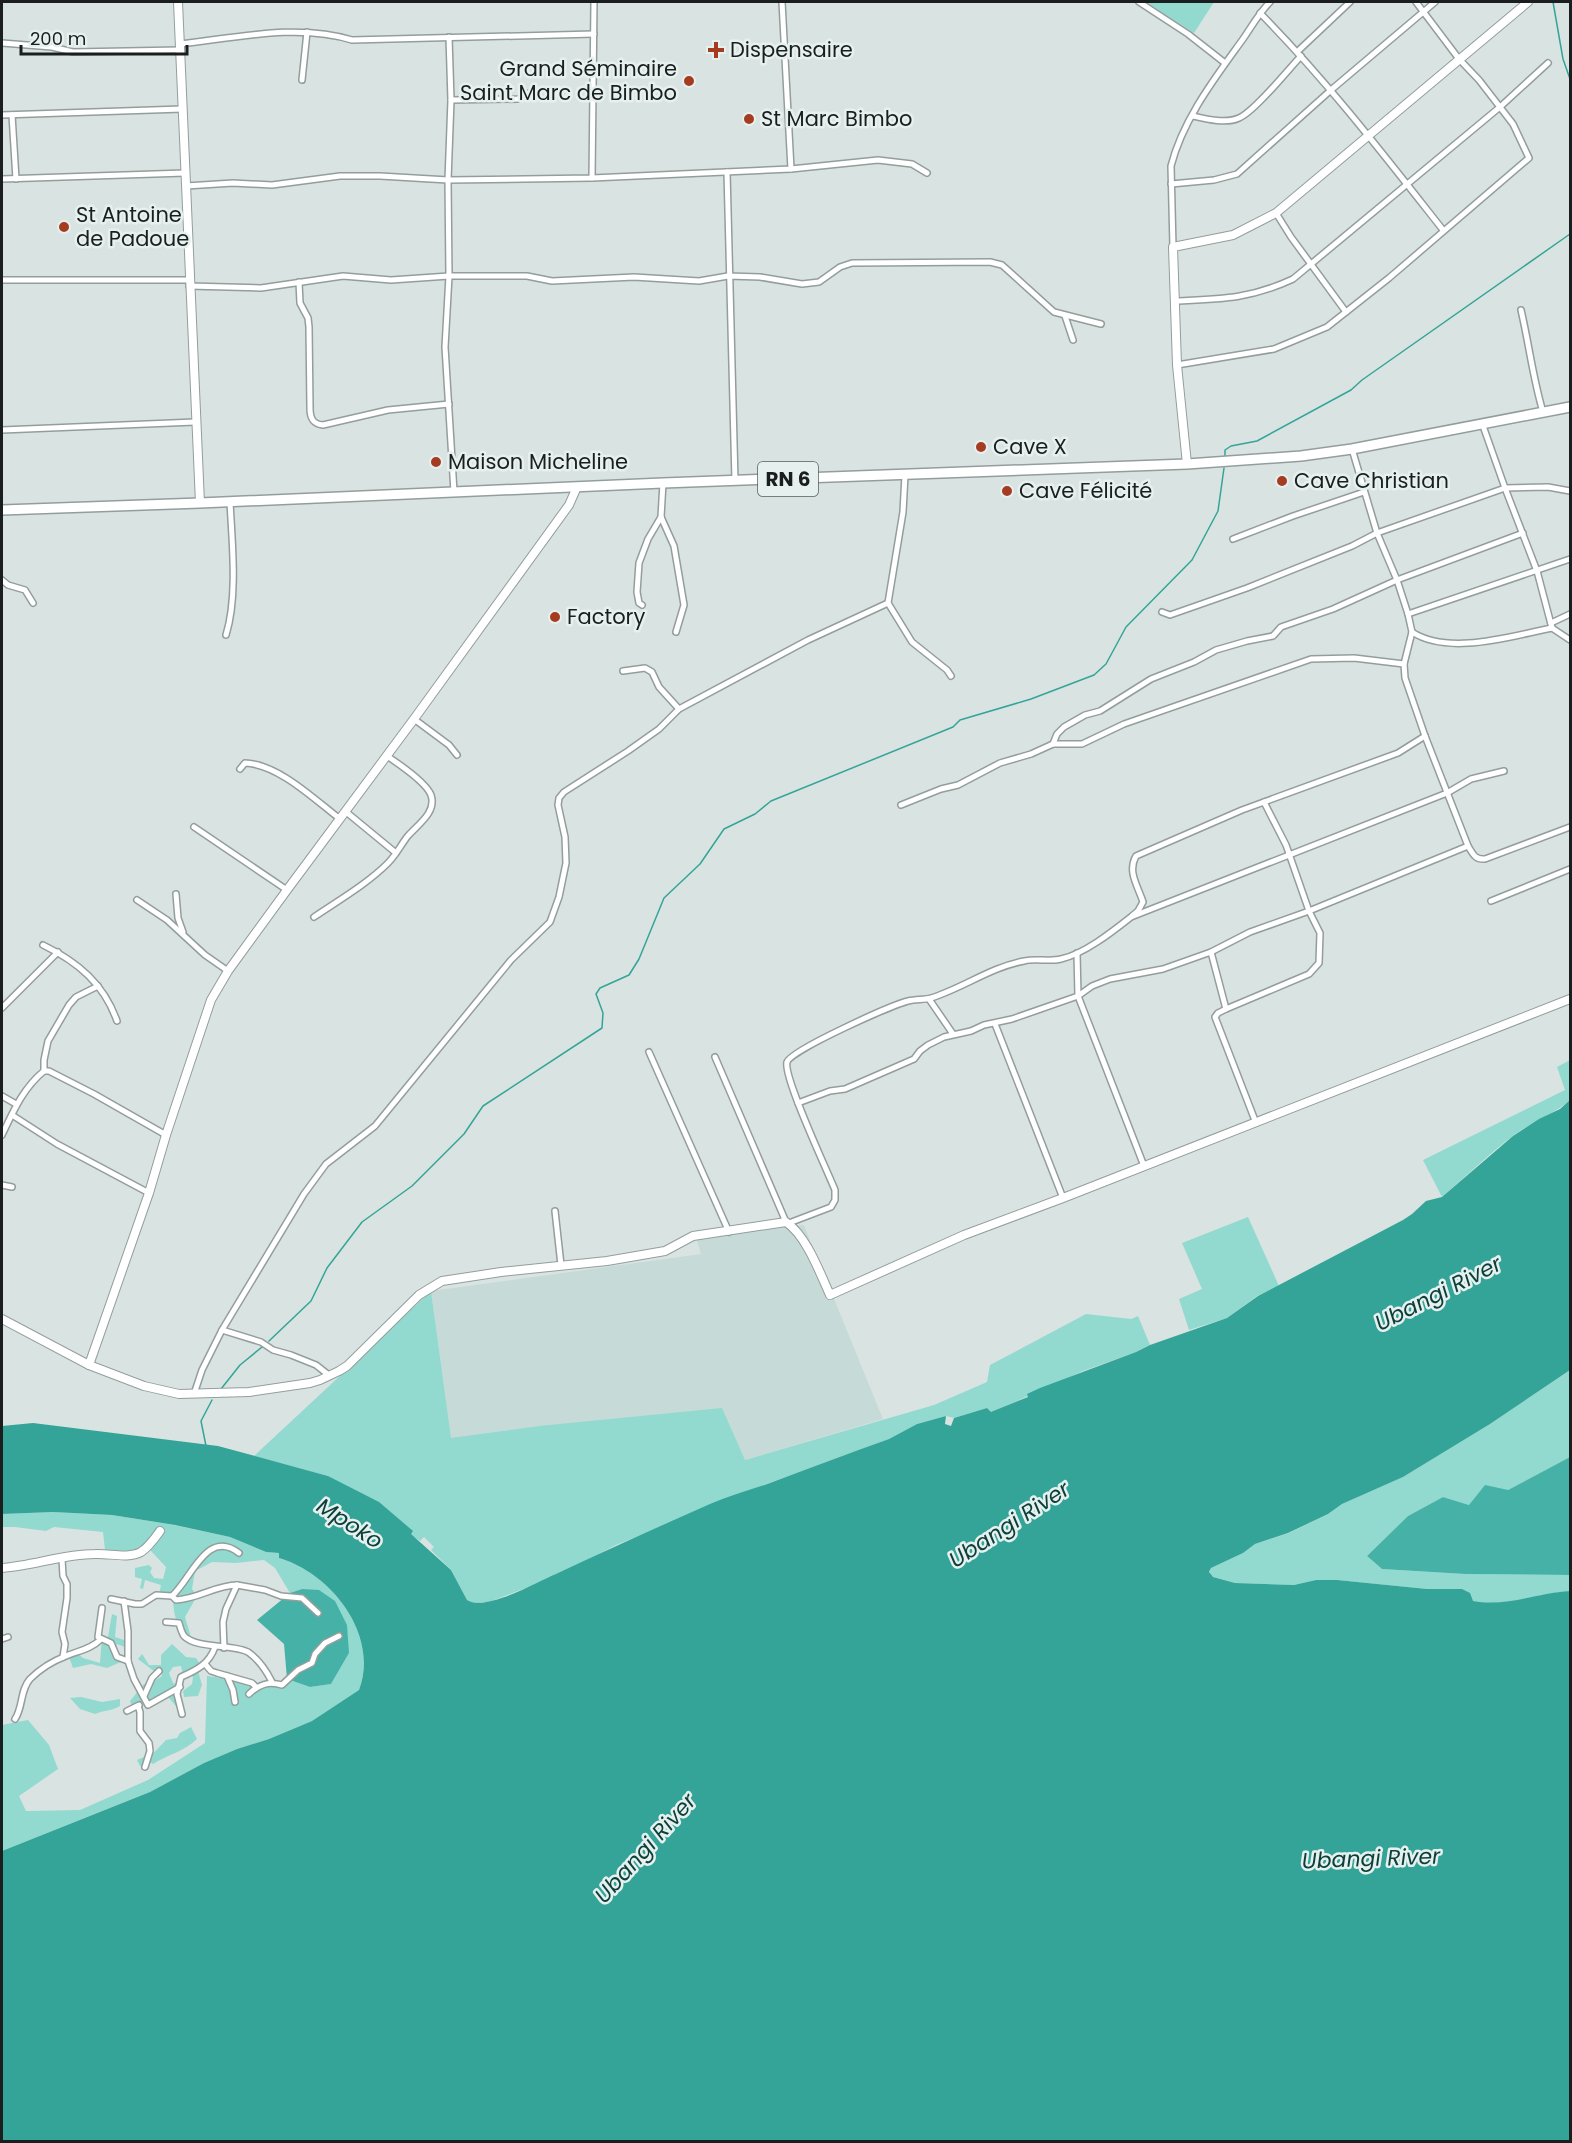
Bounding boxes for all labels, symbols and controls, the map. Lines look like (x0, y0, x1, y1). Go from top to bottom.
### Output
scale bar (21, 18, 188, 56)
text: 200 m (30, 26, 86, 51)
place label: Dispensaire (730, 35, 853, 64)
marker: Dispensaire (707, 41, 725, 59)
place label: Grand Séminaire Saint Marc de Bimbo (460, 54, 677, 107)
marker: Grand Séminaire Saint Marc de Bimbo (682, 74, 696, 88)
place label: St Marc Bimbo (761, 104, 912, 133)
marker: St Marc Bimbo (742, 112, 756, 126)
place label: St Antoine de Padoue (76, 200, 189, 253)
marker: St Antoine de Padoue (57, 220, 71, 234)
place label: Cave X (993, 432, 1067, 461)
marker: Cave X (974, 440, 988, 454)
place label: Maison Micheline (448, 447, 628, 476)
marker: Maison Micheline (429, 455, 443, 469)
road number: RN 6 (758, 462, 818, 496)
place label: Cave Christian (1294, 466, 1449, 495)
marker: Cave Christian (1275, 474, 1289, 488)
place label: Cave Félicité (1019, 476, 1152, 505)
marker: Cave Félicité (1000, 484, 1014, 498)
place label: Factory (567, 602, 645, 631)
marker: Factory (548, 610, 562, 624)
water label: Ubangi River (1369, 1248, 1508, 1339)
water label: Ubangi River (943, 1473, 1076, 1575)
water label: Mpoko (311, 1490, 389, 1556)
water label: Ubangi River (588, 1786, 704, 1910)
water label: Ubangi River (1301, 1841, 1442, 1876)

